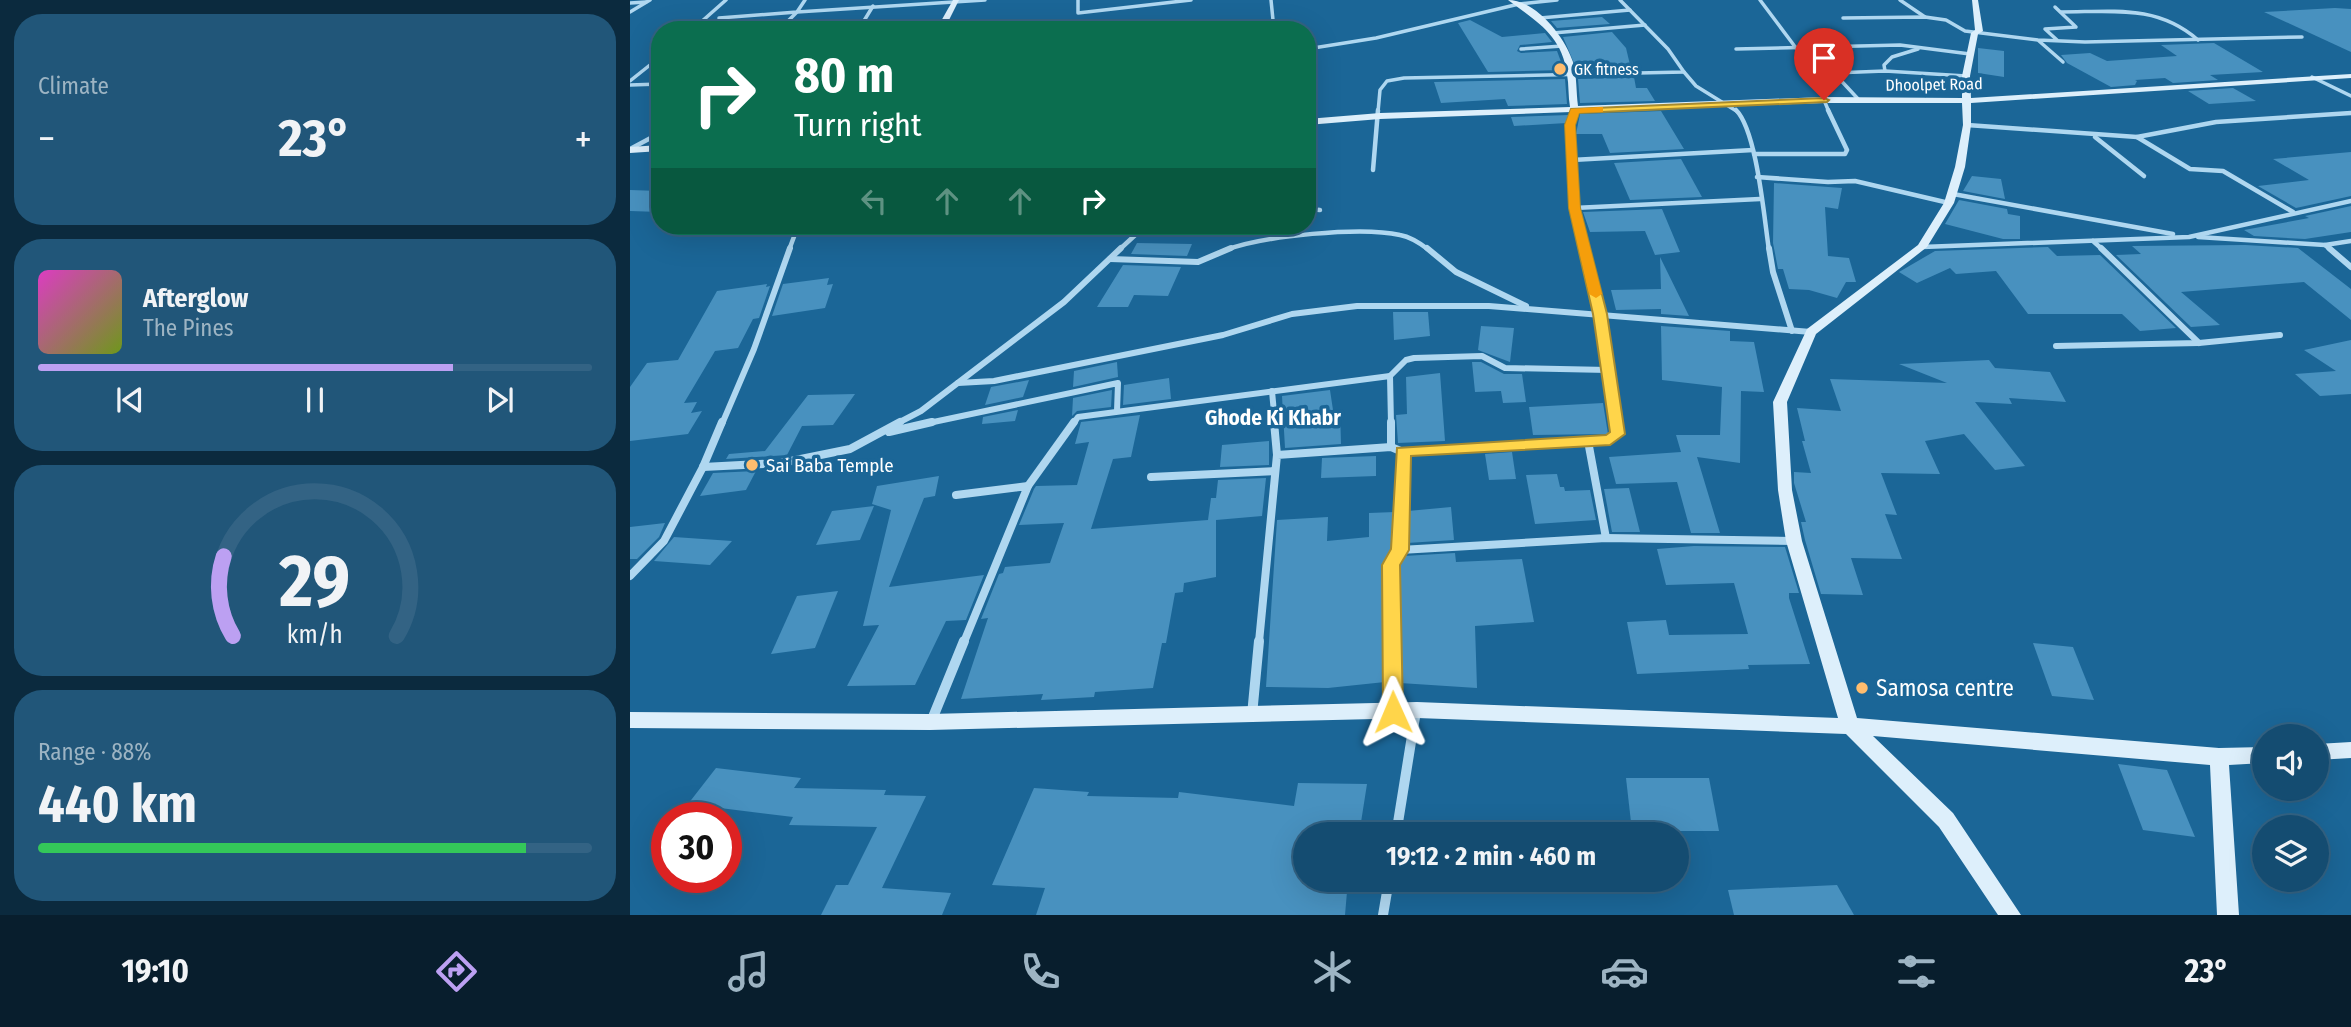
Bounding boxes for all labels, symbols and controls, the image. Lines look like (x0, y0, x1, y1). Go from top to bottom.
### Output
pin (1794, 28, 1854, 100)
icon: arrive (1805, 39, 1843, 77)
text: 80 m (794, 46, 894, 105)
icon: right (679, 49, 770, 140)
place label: GK fitness (1574, 60, 1639, 79)
marker: GK fitness (1552, 61, 1568, 77)
text: Climate (38, 72, 109, 100)
street label: Dhoolpet Road (1885, 74, 1983, 95)
text: Turn right (794, 106, 921, 144)
text: 23° (278, 107, 351, 170)
text: − (38, 116, 55, 162)
text: + (575, 116, 592, 162)
icon: left (855, 182, 893, 220)
icon: ahead (928, 182, 966, 220)
icon: ahead (1001, 182, 1039, 220)
icon: right (1074, 182, 1112, 220)
text: Afterglow (143, 283, 248, 314)
text: The Pines (143, 314, 234, 342)
icon: previous (111, 381, 149, 419)
icon: pause (296, 381, 334, 419)
icon: next (481, 381, 519, 419)
district label: Ghode Ki Khabr (1205, 405, 1341, 431)
place label: Sai Baba Temple (766, 454, 894, 477)
marker: Sai Baba Temple (744, 457, 760, 473)
text: 29 (279, 539, 350, 626)
text: km/h (287, 620, 343, 650)
place label: Samosa centre (1876, 674, 2014, 702)
position arrow (1356, 675, 1430, 749)
marker: Samosa centre (1854, 680, 1870, 696)
map controls (2252, 724, 2329, 892)
button: sound (2252, 724, 2329, 801)
text: Range · 88% (38, 738, 151, 766)
text: 440 km (38, 773, 197, 836)
speed limit sign: 30 (651, 802, 742, 893)
button: layers (2252, 815, 2329, 892)
text: 19:12 · 2 min · 460 m (1386, 841, 1596, 872)
icon: directions (432, 947, 481, 996)
icon: music (724, 947, 773, 996)
icon: phone (1016, 947, 1065, 996)
icon: climate (1308, 947, 1357, 996)
icon: car (1600, 947, 1649, 996)
icon: filters (1892, 947, 1941, 996)
text: 19:10 (122, 952, 189, 990)
text: 23° (2184, 952, 2229, 990)

